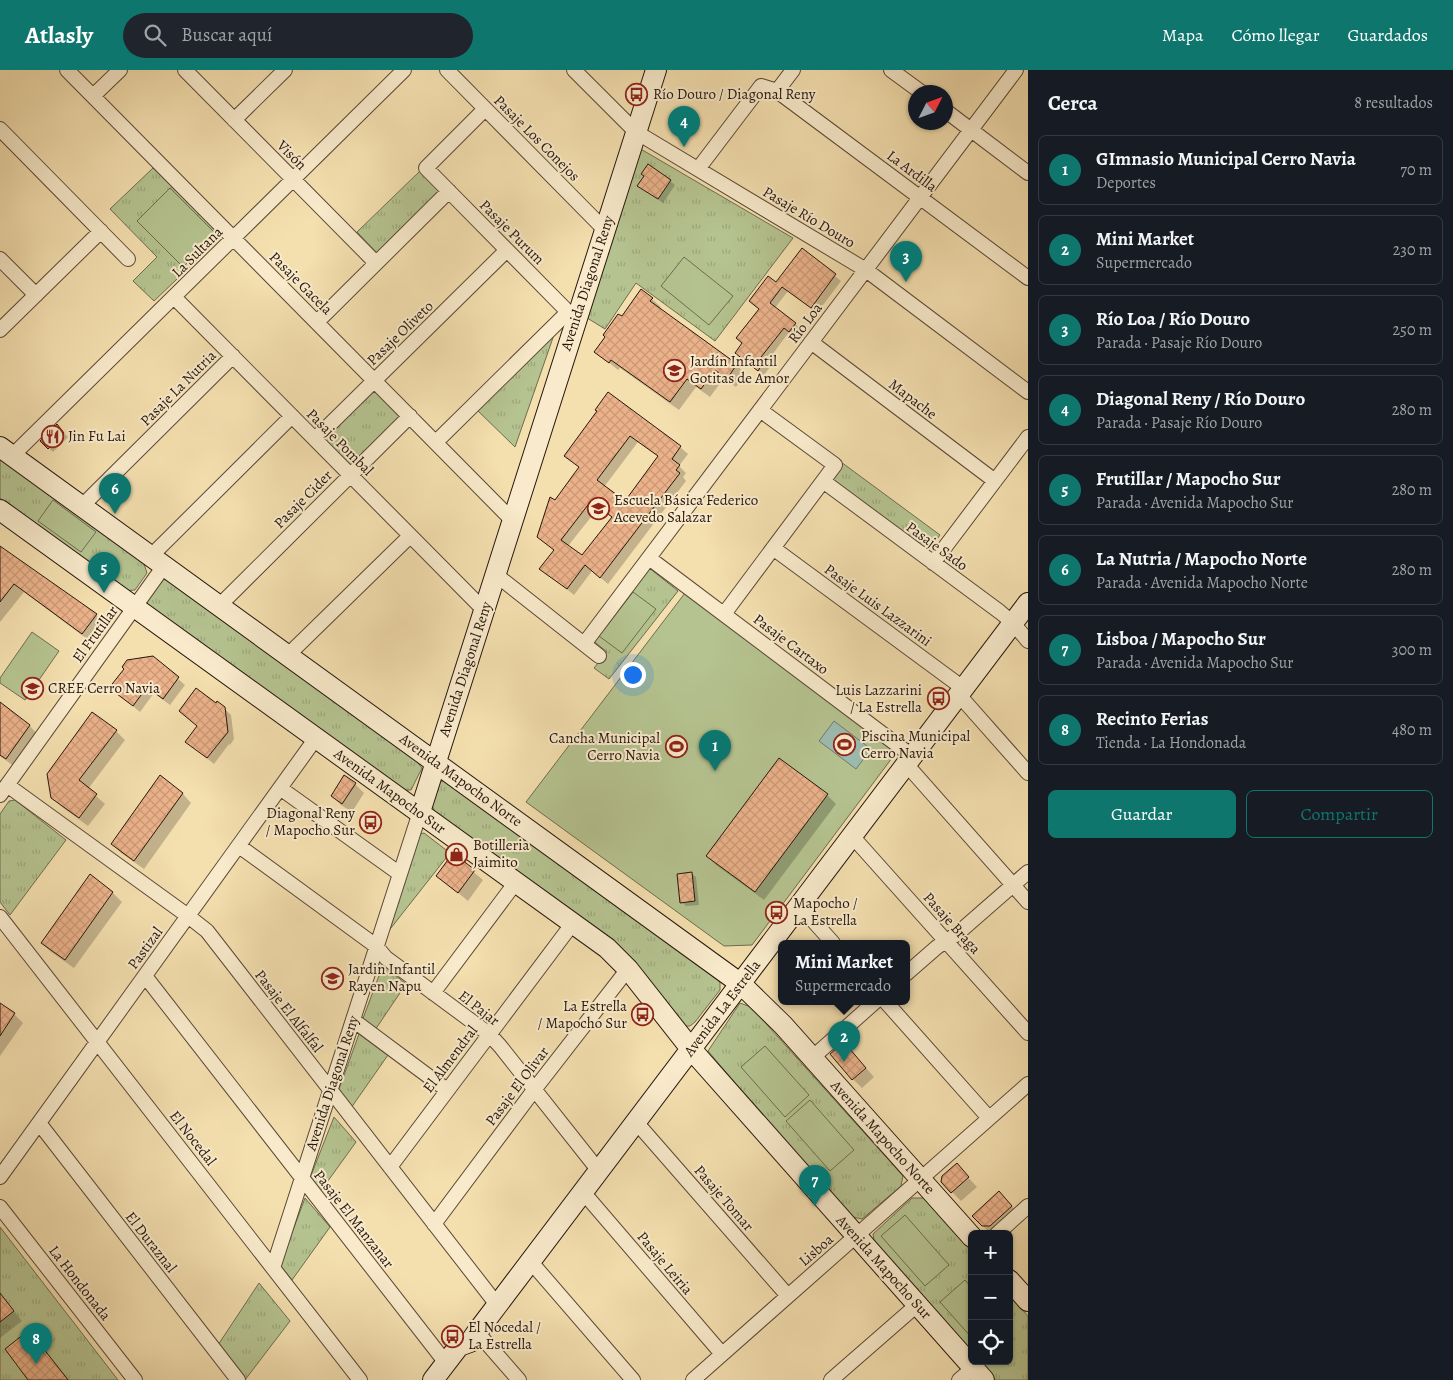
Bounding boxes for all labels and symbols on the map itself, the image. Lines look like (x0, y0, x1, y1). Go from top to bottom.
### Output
bus stop icon: Río Douro / Diagonal Reny (625, 82, 649, 106)
place label: Río Douro / Diagonal Reny (653, 84, 816, 104)
north arrow (908, 85, 953, 130)
street label: Pasaje Los Conejos (490, 91, 584, 185)
pin: 4 (668, 106, 700, 147)
street label: Visón (272, 135, 311, 174)
street label: La Ardilla (883, 145, 941, 197)
street label: Pasaje Río Douro (759, 182, 859, 252)
street label: Pasaje Purum (475, 195, 549, 269)
street label: Avenida Diagonal Reny (555, 213, 618, 354)
street label: La Sultana (167, 222, 227, 282)
pin: 3 (890, 241, 922, 282)
street label: Pasaje Gacela (265, 247, 337, 319)
street label: Pasaje Oliveto (362, 296, 438, 370)
street label: Río Loa (783, 299, 827, 347)
street label: Pasaje La Nutria (136, 346, 220, 430)
place label: Jardín Infantil Gotitas de Amor (690, 351, 789, 388)
school or university icon: Jardín Infantil Gotitas de Amor (662, 358, 686, 382)
street label: Mapache (885, 374, 941, 424)
street label: Pasaje Pombal (302, 404, 378, 480)
restaurant icon: Jin Fu Lai (40, 424, 64, 448)
place label: Jin Fu Lai (68, 426, 126, 446)
street label: Pasaje Cider (269, 465, 337, 533)
pin: 6 (99, 473, 131, 514)
place label: Escuela Básica Federico Acevedo Salazar (613, 490, 758, 527)
school or university icon: Escuela Básica Federico Acevedo Salazar (586, 497, 610, 521)
street label: Pasaje Sado (902, 517, 972, 575)
pin: 5 (88, 552, 120, 593)
street label: Pasaje Luis Lazzarini (820, 559, 936, 651)
street label: Avenida Diagonal Reny (433, 599, 496, 740)
street label: El Frutillar (68, 601, 123, 667)
street label: Pasaje Cartaxo (749, 609, 833, 679)
your location (620, 662, 646, 688)
school or university icon: CREE Cerro Navia (20, 676, 44, 700)
place label: CREE Cerro Navia (48, 678, 160, 698)
place label: Luis Lazzarini / La Estrella (835, 680, 922, 717)
bus stop icon: Luis Lazzarini / La Estrella (926, 687, 950, 711)
place label: Piscina Municipal Cerro Navia (861, 726, 971, 763)
street label: Avenida Mapocho Norte (395, 728, 527, 832)
place label: Cancha Municipal Cerro Navia (549, 728, 660, 765)
pin: 1 (699, 730, 731, 771)
sports icon: Piscina Municipal Cerro Navia (833, 733, 857, 757)
sports icon: Cancha Municipal Cerro Navia (664, 735, 688, 759)
street label: Avenida Mapocho Sur (329, 743, 450, 839)
place label: Diagonal Reny / Mapocho Sur (266, 803, 355, 840)
bus stop icon: Diagonal Reny / Mapocho Sur (359, 810, 383, 834)
place label: Botilleria Jaimito (473, 835, 529, 872)
shop icon: Botilleria Jaimito (445, 842, 469, 866)
street label: Pasaje Braga (919, 888, 985, 958)
place label: Mapocho / La Estrella (793, 893, 858, 930)
bus stop icon: Mapocho / La Estrella (765, 900, 789, 924)
street label: Pastizal (123, 923, 167, 973)
street label: Avenida La Estrella (678, 956, 765, 1061)
place label: Jardin Infantil Rayen Napu (348, 959, 435, 996)
street label: Pasaje El Alfalfal (250, 965, 328, 1057)
school or university icon: Jardin Infantil Rayen Napu (320, 966, 344, 990)
street label: El Pajar (454, 986, 504, 1030)
place label: La Estrella / Mapocho Sur (538, 996, 627, 1033)
bus stop icon: La Estrella / Mapocho Sur (631, 1003, 655, 1027)
street label: Avenida Diagonal Reny (300, 1013, 363, 1154)
street label: El Almendral (418, 1021, 482, 1097)
pin: 2 (828, 1021, 860, 1062)
street label: Pasaje El Olivar (481, 1042, 554, 1130)
street label: Avenida Mapocho Norte (826, 1075, 940, 1199)
street label: El Nocedal (165, 1106, 221, 1170)
street label: Pasaje Tomar (690, 1161, 758, 1235)
pin: 7 (799, 1165, 831, 1206)
street label: Pasaje El Manzanar (309, 1166, 399, 1272)
street label: El Duraznal (121, 1207, 181, 1277)
street label: Avenida Mapocho Sur (831, 1210, 936, 1324)
street label: Pasaje Leiria (633, 1227, 697, 1299)
street label: Lisboa (794, 1229, 838, 1271)
street label: La Hondonada (44, 1241, 116, 1325)
place label: El Nocedal / La Estrella (468, 1317, 541, 1354)
pin: 8 (20, 1323, 52, 1364)
bus stop icon: El Nocedal / La Estrella (440, 1324, 464, 1348)

